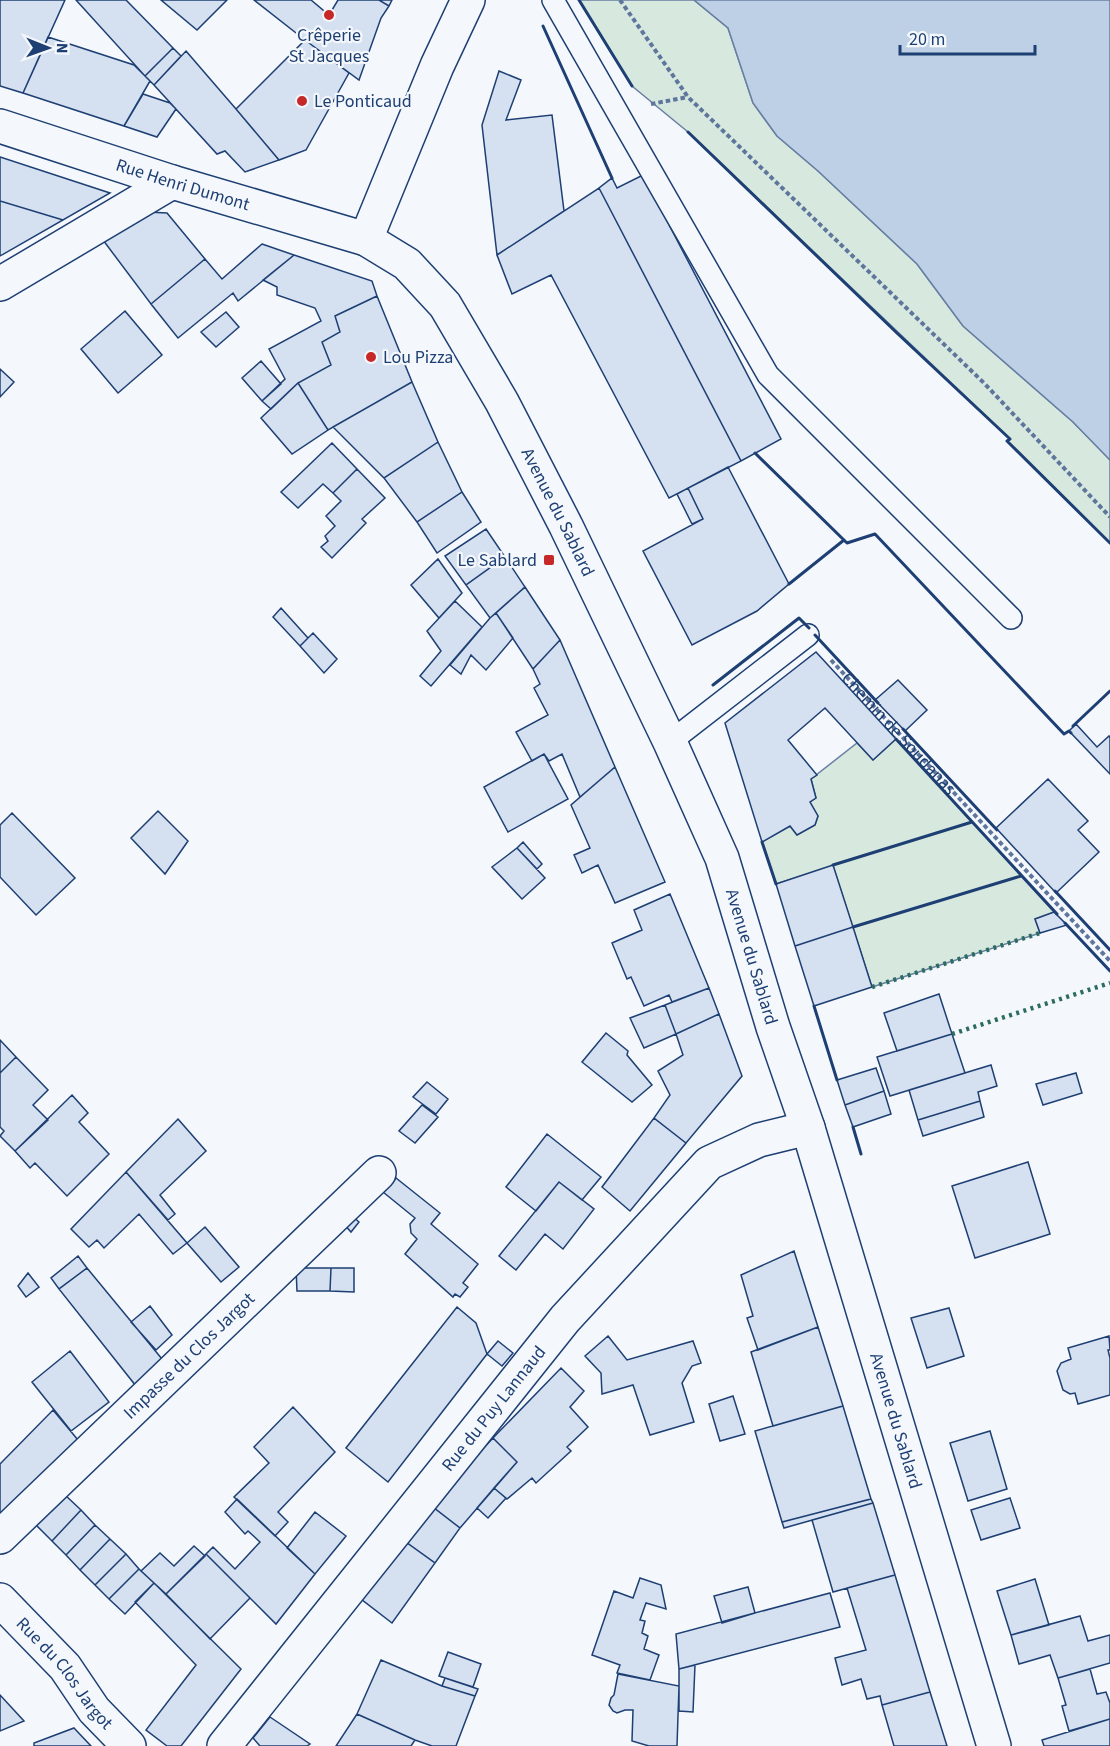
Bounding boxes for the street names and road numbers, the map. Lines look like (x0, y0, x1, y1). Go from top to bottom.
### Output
street label: Rue Henri Dumont (113, 152, 253, 217)
street label: Avenue du Sablard (515, 443, 601, 580)
street label: Chemin de Soudanas (836, 666, 962, 800)
street label: Avenue du Sablard (719, 886, 784, 1028)
street label: Impasse du Clos Jargot (118, 1286, 260, 1425)
street label: Rue du Puy Lannaud (436, 1340, 552, 1477)
street label: Avenue du Sablard (864, 1350, 928, 1492)
street label: Rue du Clos Jargot (11, 1611, 119, 1735)

